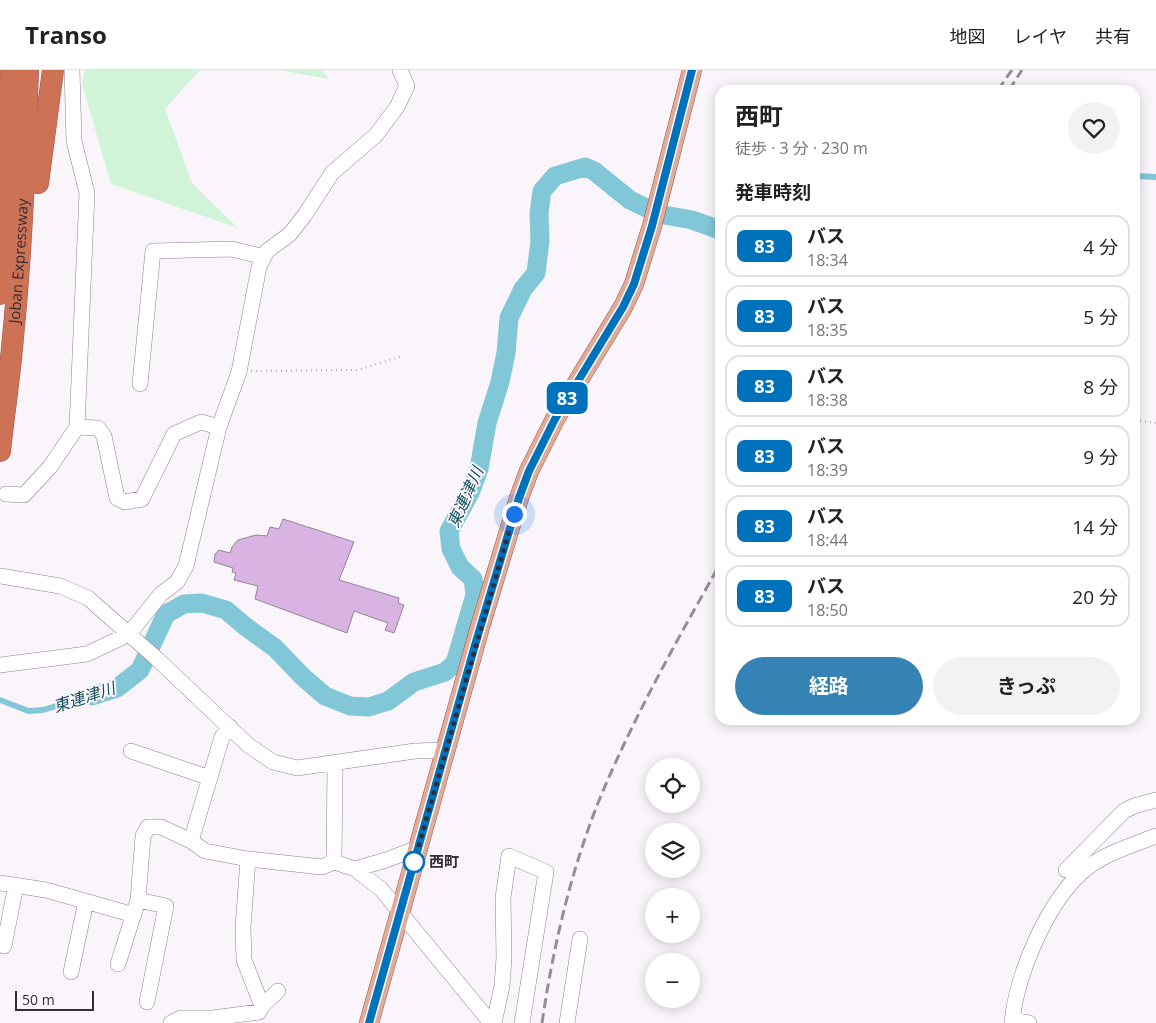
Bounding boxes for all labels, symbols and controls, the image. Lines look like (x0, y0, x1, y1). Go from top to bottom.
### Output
text: Transo (25, 18, 107, 51)
text: 地図 (950, 24, 986, 48)
text: レイヤ (1014, 24, 1067, 48)
text: 共有 (1095, 24, 1131, 48)
text: 西町 (735, 99, 783, 132)
button: heart (1068, 102, 1120, 154)
text: 徒歩 · 3 分 · 230 m (735, 137, 868, 159)
text: 発車時刻 (735, 179, 811, 205)
street label: Joban Expressway (3, 197, 32, 326)
text: バス (807, 223, 845, 249)
text: 83 (754, 234, 775, 258)
text: 4 分 (1083, 234, 1118, 260)
text: 18:34 (807, 249, 848, 271)
text: バス (807, 293, 845, 319)
text: 83 (754, 304, 775, 328)
text: 5 分 (1083, 304, 1118, 330)
text: 18:35 (807, 319, 848, 341)
text: バス (807, 363, 845, 389)
text: 83 (754, 374, 775, 398)
text: 8 分 (1083, 374, 1118, 400)
line badge: 83 (544, 382, 590, 414)
text: 83 (557, 386, 577, 410)
text: 18:38 (807, 389, 848, 411)
text: バス (807, 433, 845, 459)
text: 83 (754, 444, 775, 468)
text: 9 分 (1083, 444, 1118, 470)
text: 18:39 (807, 459, 848, 481)
water label: 東連津川 (442, 461, 489, 531)
your location (502, 502, 527, 527)
text: バス (807, 503, 845, 529)
text: 83 (754, 514, 775, 538)
text: 14 分 (1072, 514, 1118, 540)
text: 18:44 (807, 529, 848, 551)
text: バス (807, 573, 845, 599)
text: 83 (754, 584, 775, 608)
text: 20 分 (1072, 584, 1118, 610)
text: 18:50 (807, 599, 848, 621)
button: 経路 (735, 657, 923, 715)
button: きっぷ (933, 657, 1120, 715)
water label: 東連津川 (50, 676, 120, 717)
map controls (645, 758, 700, 1008)
button: locate (645, 758, 700, 813)
button: layers (645, 823, 700, 878)
marker: 西町 (403, 851, 425, 873)
place label: 西町 (429, 851, 459, 871)
button: + (645, 888, 700, 943)
button: − (645, 953, 700, 1008)
scale bar (15, 988, 94, 1011)
text: 50 m (22, 990, 55, 1009)

